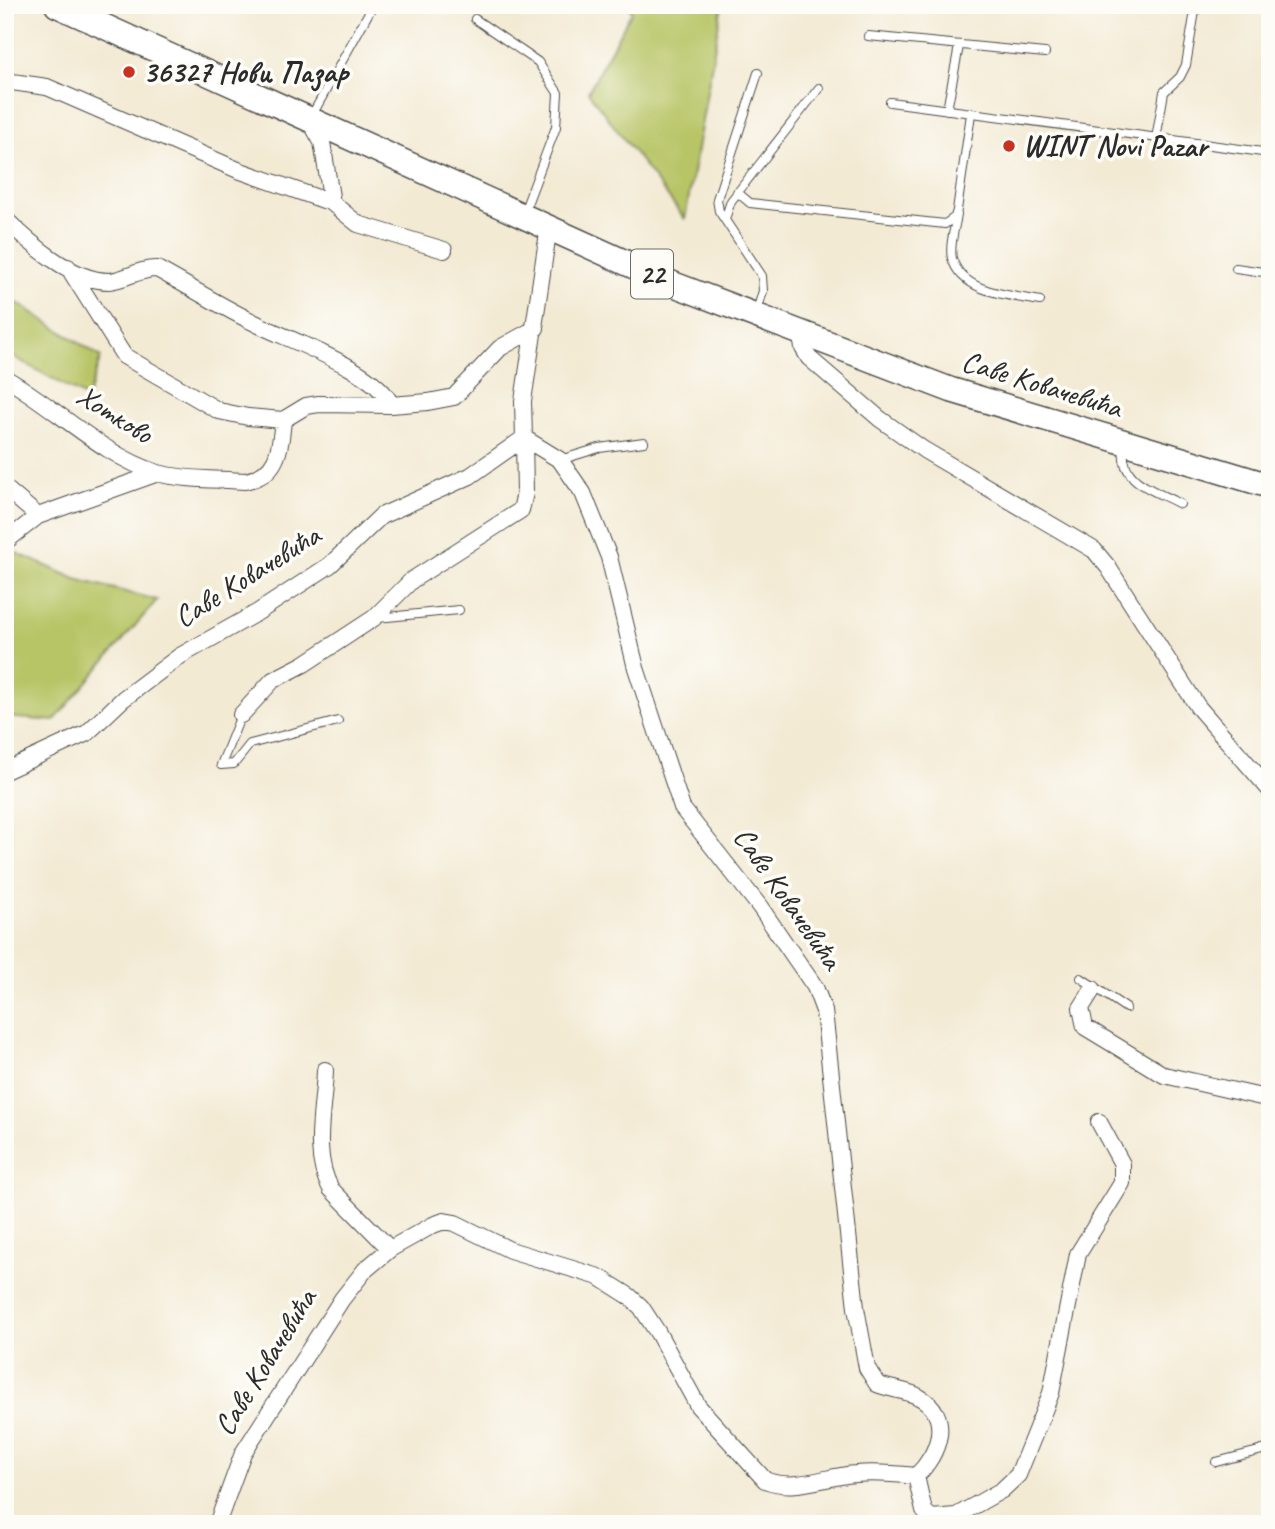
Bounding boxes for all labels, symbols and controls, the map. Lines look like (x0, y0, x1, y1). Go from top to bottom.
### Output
place label: 36327 Нови Пазар (143, 53, 351, 92)
marker: 36327 Нови Пазар (121, 64, 137, 80)
place label: WINT Novi Pazar (1023, 127, 1210, 165)
marker: WINT Novi Pazar (1001, 138, 1017, 154)
road number: 22 (631, 250, 673, 298)
street label: Саве Ковачевића (957, 342, 1128, 427)
street label: Хотково (70, 376, 161, 453)
street label: Саве Ковачевића (167, 515, 329, 636)
street label: Саве Ковачевића (725, 819, 852, 978)
street label: Саве Ковачевића (205, 1280, 326, 1442)

